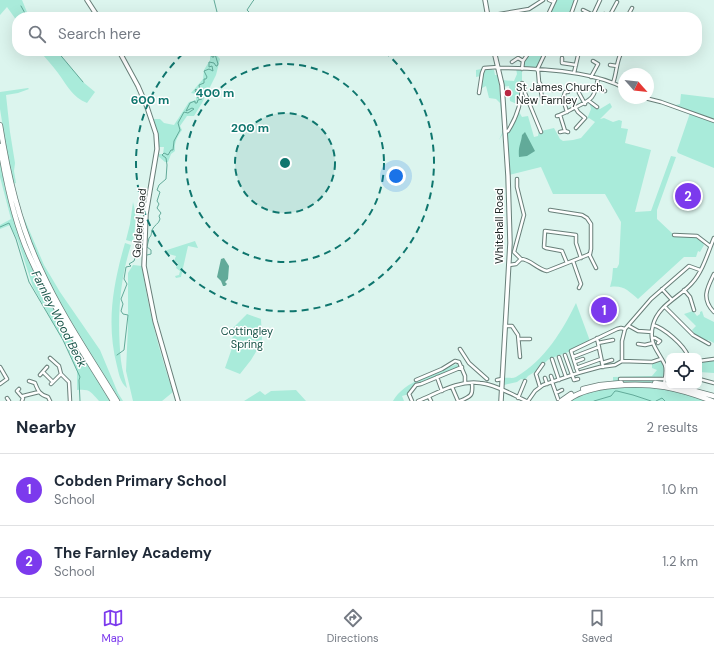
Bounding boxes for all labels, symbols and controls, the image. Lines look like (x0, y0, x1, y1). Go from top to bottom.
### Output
search box (12, 12, 702, 56)
icon: search (26, 23, 48, 45)
text: Search here (58, 24, 141, 44)
north arrow (618, 68, 654, 104)
place label: St James Church, New Farnley (516, 80, 605, 107)
text: 400 m (196, 85, 234, 101)
marker: St James Church, New Farnley (503, 88, 513, 98)
text: 600 m (131, 92, 169, 108)
text: 200 m (231, 120, 269, 136)
centre of rings (278, 156, 292, 170)
your location (386, 166, 406, 186)
pin: 2 (675, 181, 701, 211)
street label: Gelderd Road (129, 188, 149, 258)
street label: Whitehall Road (492, 188, 506, 264)
water label: Farnley Wood Beck (28, 268, 91, 371)
pin: 1 (591, 295, 617, 325)
park label: Cottingley Spring (221, 324, 273, 351)
map controls (666, 353, 702, 389)
button: locate (666, 353, 702, 389)
text: Nearby (16, 416, 76, 438)
text: 2 results (647, 419, 698, 436)
text: Cobden Primary School (54, 471, 227, 491)
text: 1 (27, 481, 31, 498)
text: 1.0 km (661, 481, 698, 498)
text: School (54, 491, 95, 508)
text: The Farnley Academy (54, 543, 212, 563)
text: 2 (25, 553, 33, 570)
text: 1.2 km (662, 553, 698, 570)
text: School (54, 563, 95, 580)
tab: Map (102, 607, 124, 645)
tab: Directions (327, 607, 379, 645)
tab: Saved (582, 607, 612, 645)

